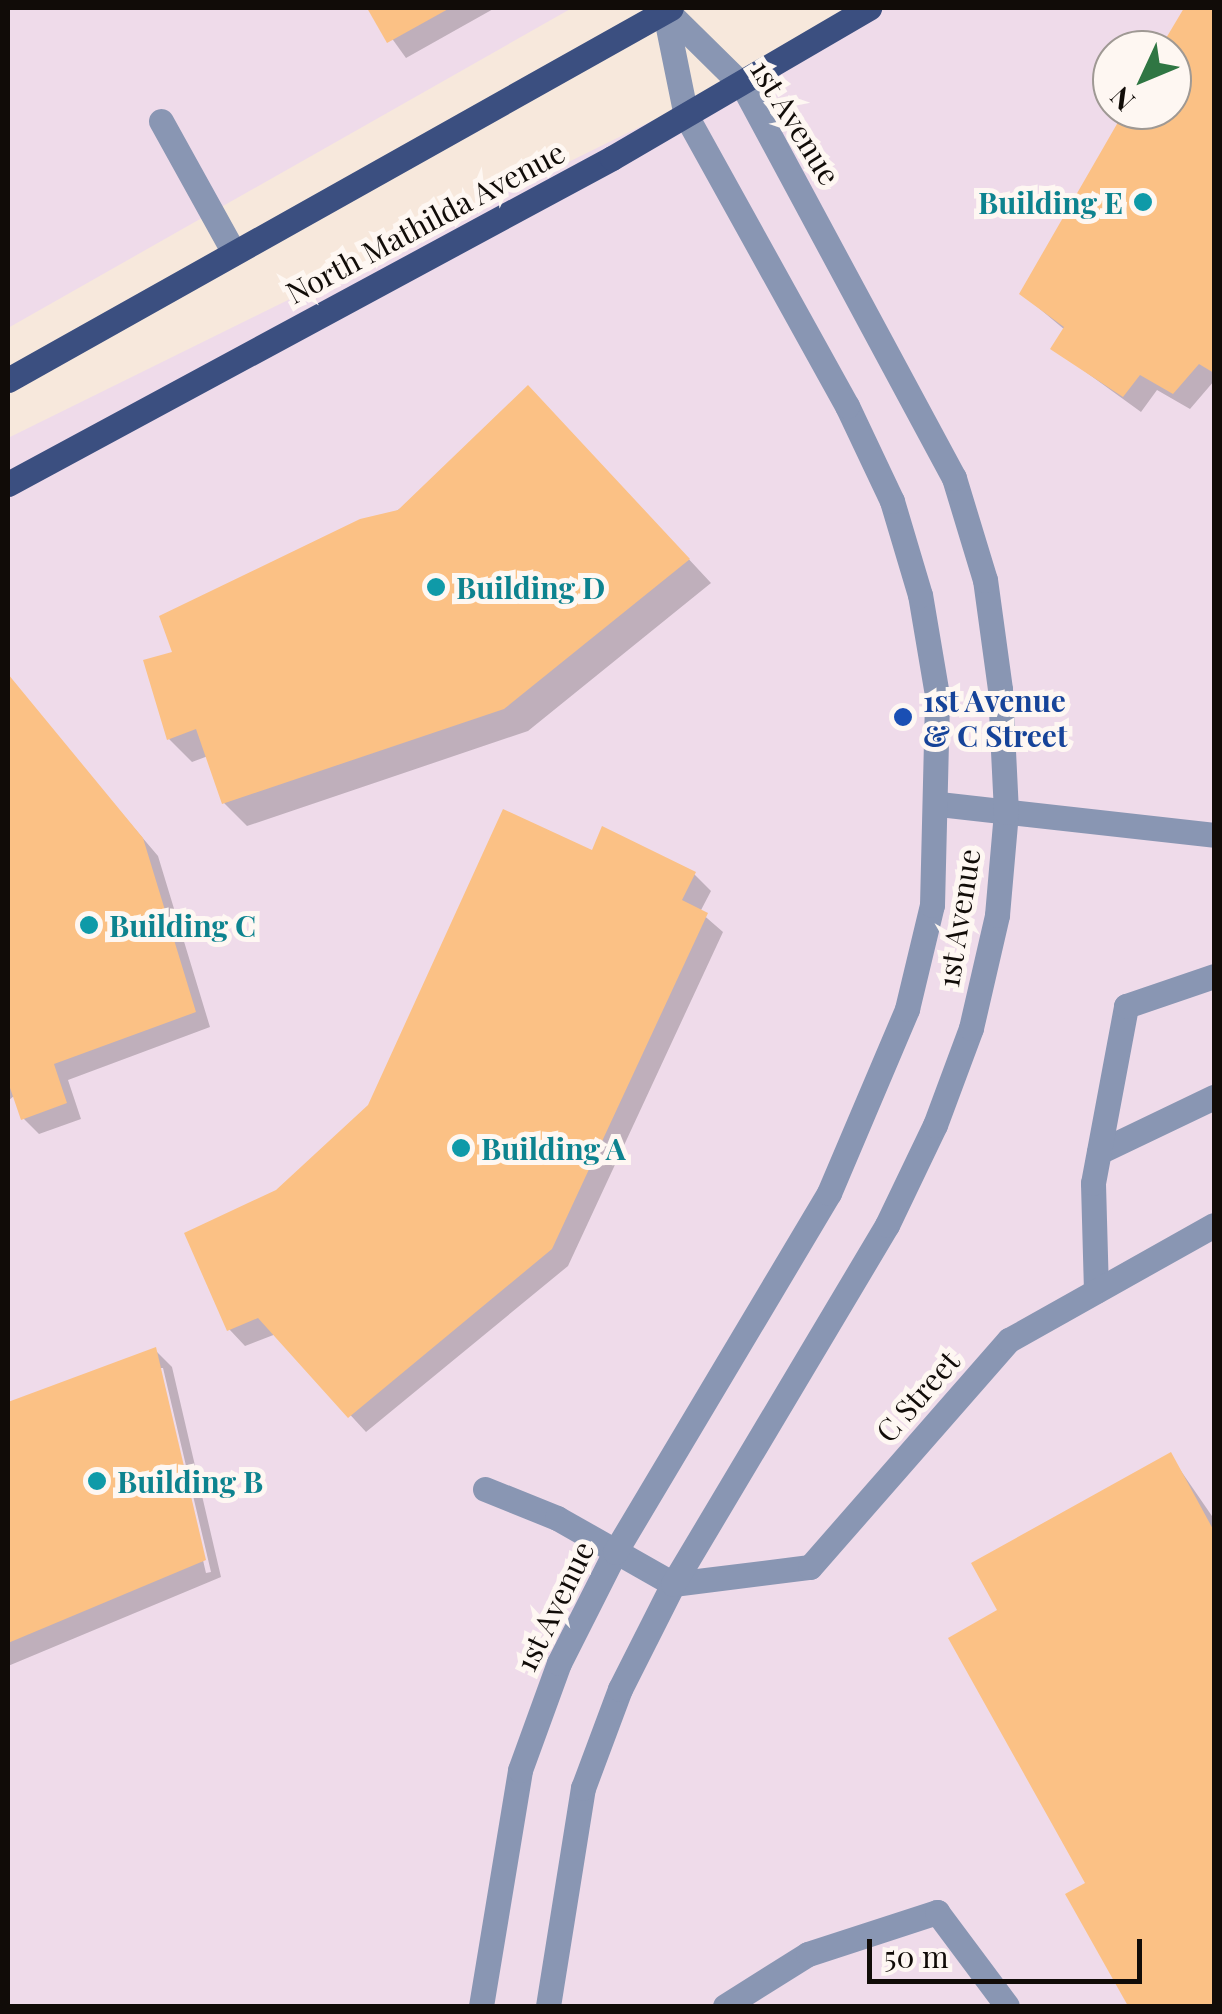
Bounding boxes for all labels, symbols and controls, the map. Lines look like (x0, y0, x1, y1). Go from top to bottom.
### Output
north arrow (1092, 30, 1192, 130)
street label: 1st Avenue (743, 52, 849, 192)
text: N (1101, 80, 1142, 120)
street label: North Mathilda Avenue (279, 133, 571, 311)
place label: Building E (978, 184, 1123, 220)
marker: Building E (1132, 191, 1154, 213)
place label: Building D (456, 569, 605, 605)
marker: Building D (425, 576, 447, 598)
place label: 1st Avenue & C Street (923, 682, 1068, 752)
marker: 1st Avenue & C Street (892, 706, 914, 728)
street label: 1st Avenue (929, 845, 987, 991)
place label: Building C (109, 907, 256, 943)
marker: Building C (78, 914, 100, 936)
place label: Building A (481, 1130, 627, 1166)
marker: Building A (450, 1137, 472, 1159)
street label: C Street (868, 1343, 966, 1449)
place label: Building B (117, 1463, 263, 1499)
marker: Building B (86, 1470, 108, 1492)
street label: 1st Avenue (507, 1534, 601, 1678)
scale bar (872, 1919, 1147, 1981)
text: 50 m (884, 1936, 949, 1976)

